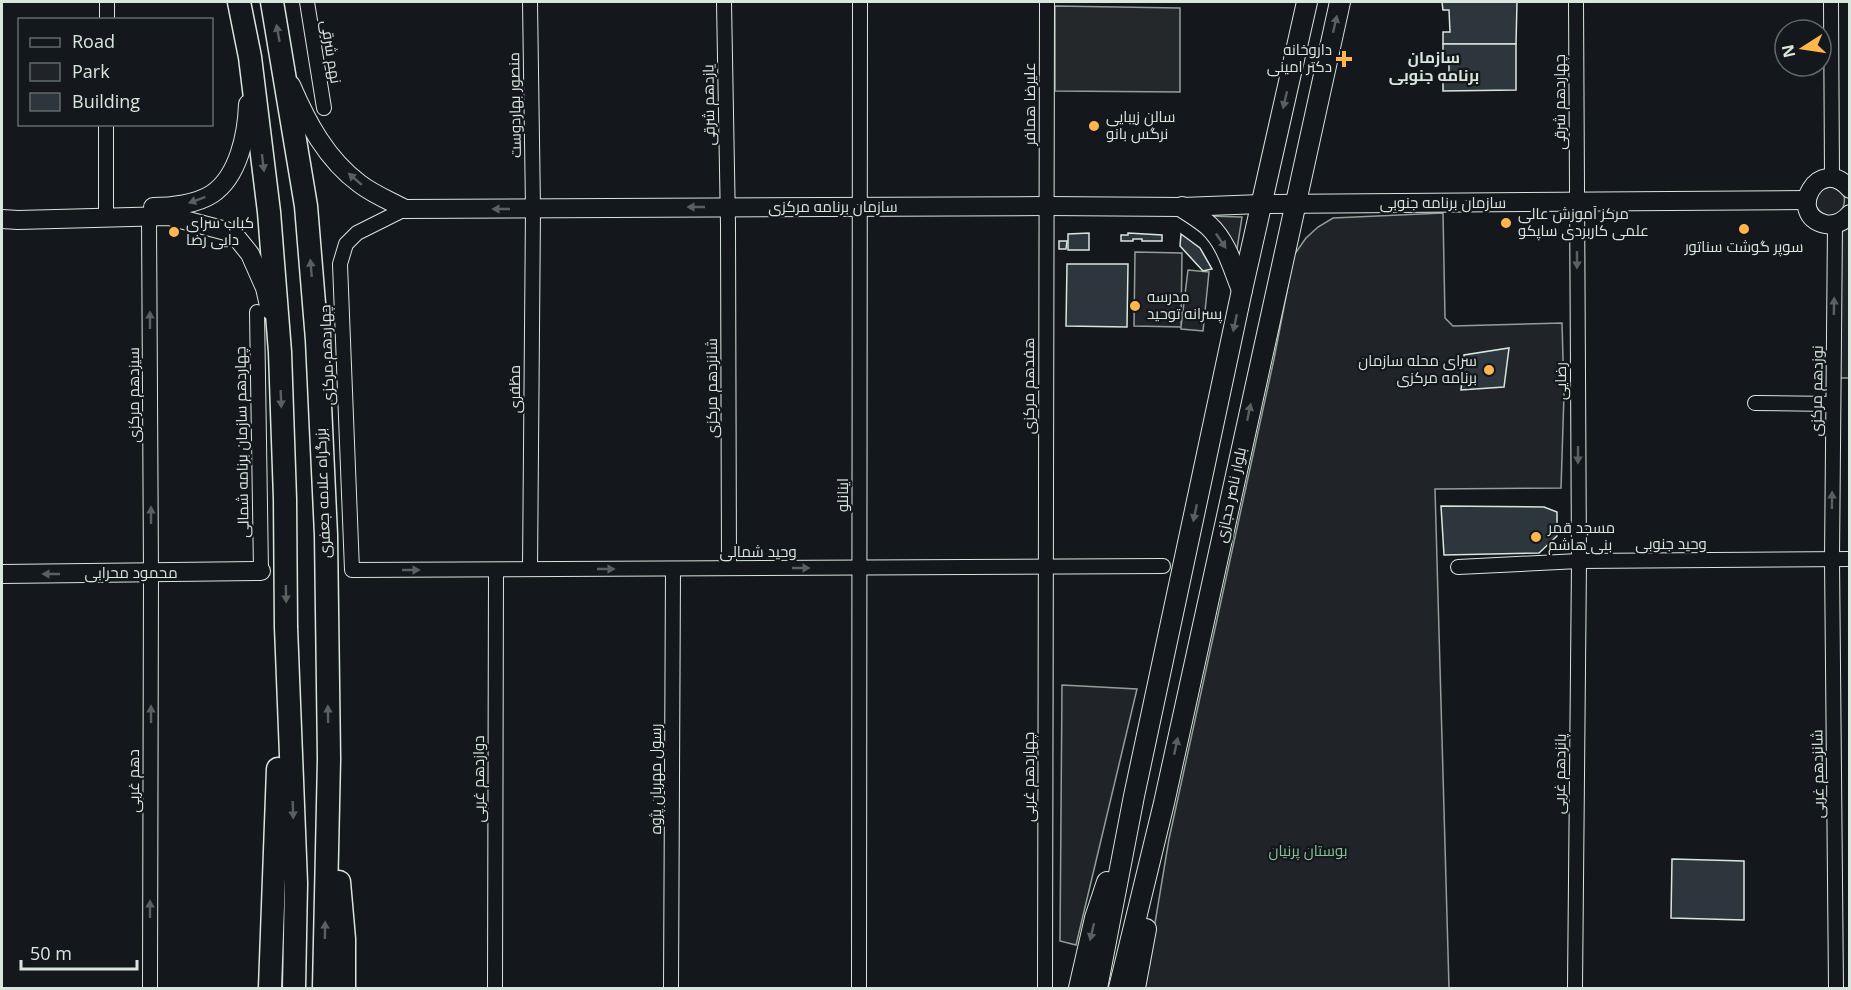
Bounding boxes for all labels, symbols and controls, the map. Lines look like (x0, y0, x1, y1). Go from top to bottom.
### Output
one-way arrow (1331, 14, 1340, 33)
legend (18, 18, 213, 126)
north arrow (1773, 18, 1833, 78)
street label: نهم شرقی (316, 19, 347, 85)
one-way arrow (273, 23, 282, 42)
text: Road (72, 29, 115, 53)
place label: داروخانه دکتر امینی (1267, 39, 1332, 77)
text: N (1776, 42, 1800, 60)
district label: سازمان برنامه جنوبی (1389, 46, 1479, 86)
street label: منصور بهاردوست (503, 52, 526, 158)
marker: داروخانه دکتر امینی (1337, 52, 1351, 66)
street label: چهاردهم شرقی (1549, 54, 1570, 150)
text: Park (72, 59, 110, 83)
street label: علیرضا همافر (1019, 62, 1039, 147)
street label: یازدهم شرقی (697, 64, 720, 146)
text: Building (72, 89, 140, 113)
one-way arrow (1280, 90, 1289, 109)
place label: سالن زیبایی نرگس بانو (1106, 106, 1175, 144)
marker: سالن زیبایی نرگس بانو (1087, 119, 1101, 133)
one-way arrow (258, 154, 267, 173)
one-way arrow (348, 173, 363, 186)
street label: سازمان برنامه جنوبی (1380, 192, 1506, 213)
one-way arrow (188, 195, 206, 205)
street label: سازمان برنامه مرکزی (768, 196, 898, 217)
one-way arrow (687, 202, 706, 212)
place label: مرکز آموزش عالی علمی کاربردی ساپکو (1518, 203, 1649, 241)
one-way arrow (492, 204, 511, 214)
place label: کباب سرای دایی رضا (186, 212, 254, 250)
marker: مرکز آموزش عالی علمی کاربردی ساپکو (1499, 216, 1513, 230)
marker: سوپر گوشت سناتور (1737, 222, 1751, 236)
marker: کباب سرای دایی رضا (167, 225, 181, 239)
one-way arrow (1215, 233, 1227, 249)
place label: سوپر گوشت سناتور (1684, 236, 1803, 257)
one-way arrow (1572, 250, 1582, 269)
one-way arrow (306, 258, 316, 277)
place label: مدرسه پسرانه توحید (1147, 286, 1222, 324)
one-way arrow (1830, 296, 1839, 315)
marker: مدرسه پسرانه توحید (1128, 299, 1142, 313)
street label: چهاردهم مرکزی (314, 304, 339, 406)
one-way arrow (145, 311, 154, 330)
one-way arrow (1230, 313, 1239, 332)
street label: شانزدهم مرکزی (701, 338, 722, 438)
street label: هفدهم مرکزی (1018, 338, 1039, 434)
street label: نوزدهم مرکزی (1805, 345, 1828, 437)
street label: چهاردهم سازمان برنامه شمالی (229, 346, 254, 538)
street label: سیزدهم مرکزی (123, 347, 144, 443)
place label: سرای محله سازمان برنامه مرکزی (1358, 350, 1477, 388)
street label: رضایی (1550, 362, 1571, 400)
marker: سرای محله سازمان برنامه مرکزی (1482, 363, 1496, 377)
street label: مظفری (504, 365, 525, 413)
one-way arrow (277, 390, 286, 409)
one-way arrow (1245, 402, 1254, 421)
street label: بزرگراه علامه جعفری (310, 428, 335, 559)
street label: بلوار ناصر حجازی (1210, 445, 1251, 545)
one-way arrow (1573, 445, 1583, 464)
street label: اینانلو (832, 478, 852, 512)
one-way arrow (1827, 491, 1837, 510)
one-way arrow (1190, 504, 1199, 523)
one-way arrow (146, 506, 156, 525)
place label: مسجد قمر بنی هاشم (1547, 517, 1615, 555)
marker: مسجد قمر بنی هاشم (1529, 530, 1543, 544)
street label: وحید جنوبی (1635, 533, 1707, 554)
street label: وحید شمالی (719, 541, 797, 562)
street label: محمود محرابی (84, 562, 178, 583)
one-way arrow (791, 563, 810, 573)
one-way arrow (596, 564, 615, 574)
one-way arrow (401, 565, 420, 575)
one-way arrow (41, 569, 60, 579)
one-way arrow (281, 585, 291, 604)
one-way arrow (146, 705, 156, 724)
one-way arrow (323, 705, 333, 724)
street label: رسول مهربان پژوه (645, 724, 666, 834)
street label: شانزدهم غربی (1806, 729, 1829, 819)
street label: چهاردهم غربی (1018, 732, 1039, 822)
street label: پانزدهم غربی (1548, 734, 1571, 814)
street label: دوازدهم غربی (468, 735, 489, 823)
one-way arrow (1172, 736, 1181, 755)
street label: دهم غربی (123, 749, 144, 813)
one-way arrow (289, 801, 298, 820)
park label: بوستان پرنیان (1268, 840, 1348, 861)
one-way arrow (145, 900, 155, 919)
one-way arrow (320, 921, 330, 940)
one-way arrow (1087, 923, 1096, 942)
scale bar (21, 933, 136, 971)
text: 50 m (30, 941, 72, 965)

